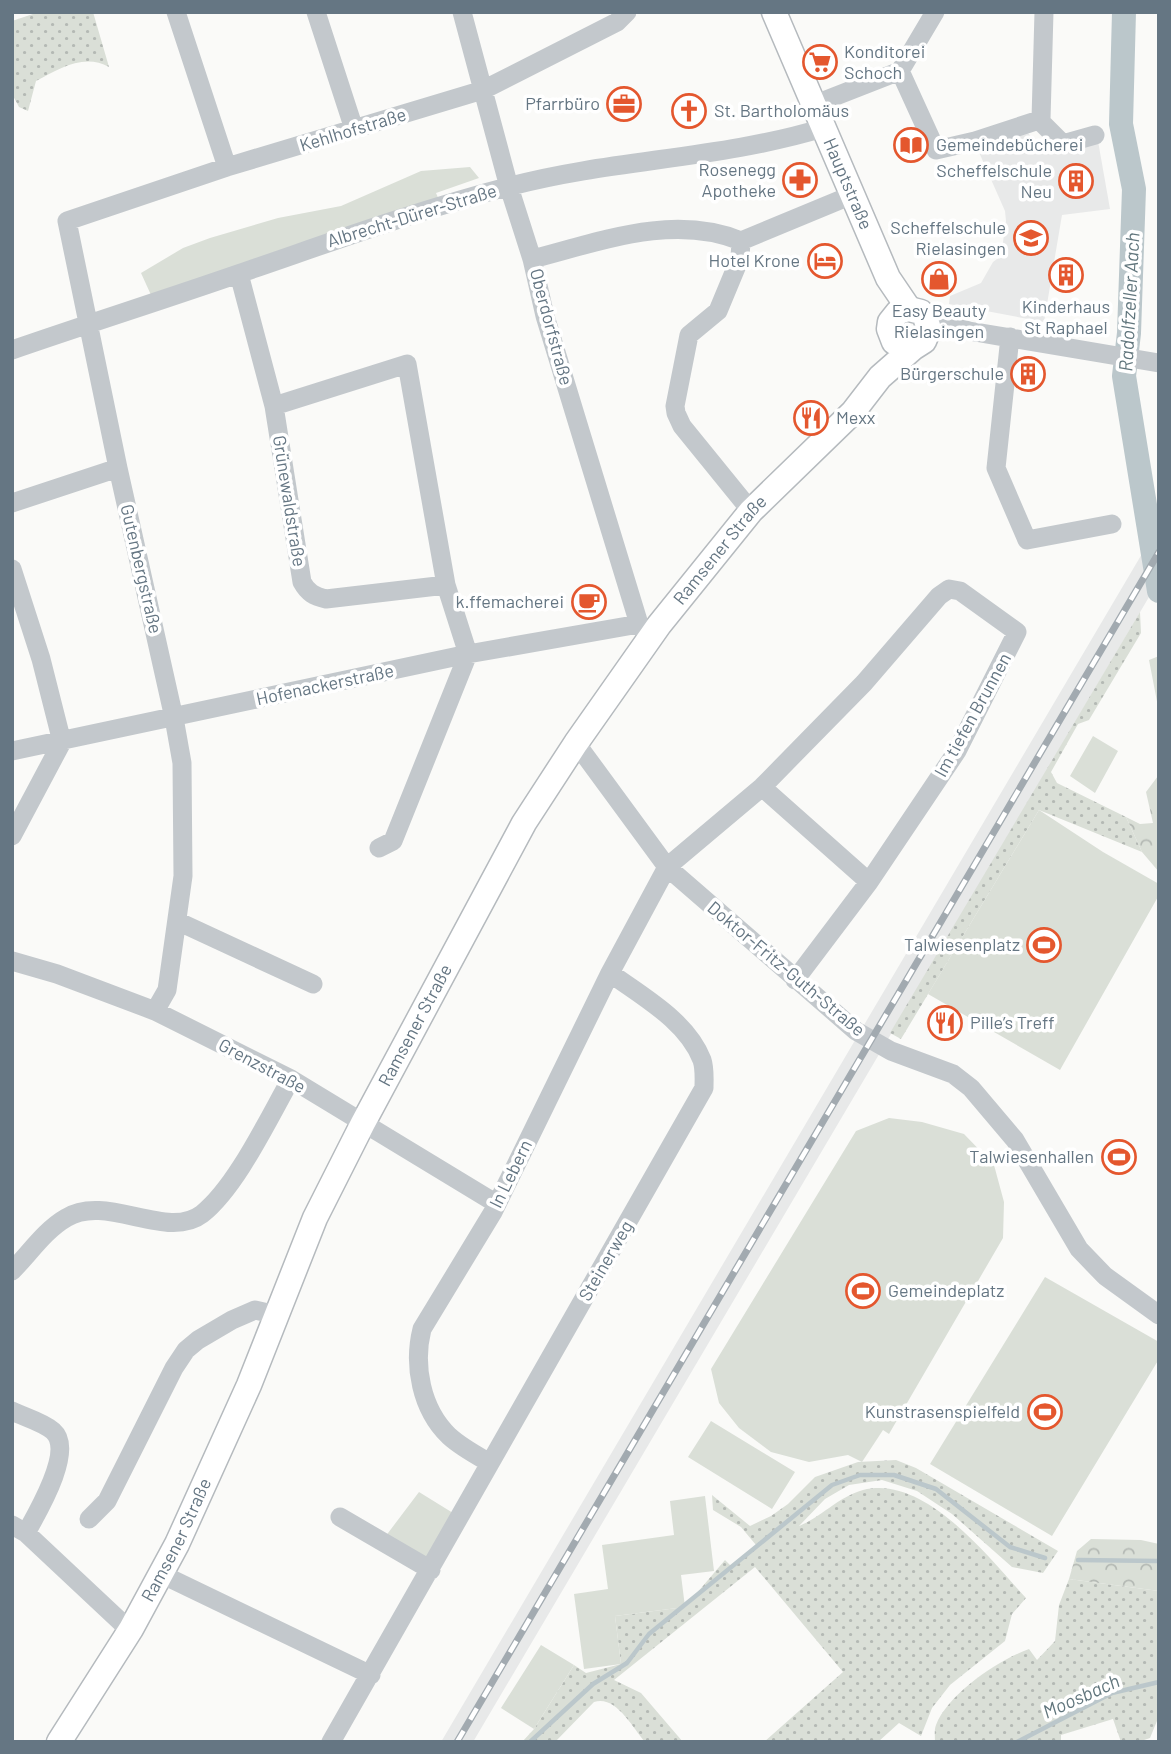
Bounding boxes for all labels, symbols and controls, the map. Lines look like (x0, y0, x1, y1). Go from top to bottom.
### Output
place label: Konditorei Schoch (844, 40, 925, 83)
supermarket icon: Konditorei Schoch (801, 43, 839, 81)
office icon: Pfarrbüro (605, 85, 643, 123)
place label: Pfarrbüro (525, 92, 600, 114)
church icon: St. Bartholomäus (670, 92, 708, 130)
place label: St. Bartholomäus (714, 99, 849, 121)
street label: Kehlhofstraße (297, 102, 409, 156)
library icon: Gemeindebücherei (892, 126, 930, 164)
place label: Gemeindebücherei (936, 133, 1083, 155)
street label: Hauptstraße (819, 134, 878, 233)
place label: Rosenegg Apotheke (699, 158, 776, 201)
place label: Scheffelschule Neu (936, 159, 1052, 202)
pharmacy icon: Rosenegg Apotheke (781, 161, 819, 199)
building icon: Scheffelschule Neu (1057, 162, 1095, 200)
street label: Albrecht-Dürer-Straße (324, 179, 499, 251)
place label: Scheffelschule Rielasingen (890, 216, 1006, 259)
school or university icon: Scheffelschule Rielasingen (1012, 219, 1050, 257)
water label: Radolfzeller Aach (1113, 232, 1144, 372)
hotel icon: Hotel Krone (806, 242, 844, 280)
place label: Hotel Krone (708, 249, 800, 271)
building icon: Kinderhaus St Raphael (1047, 256, 1085, 294)
shop icon: Easy Beauty Rielasingen (920, 260, 958, 298)
street label: Oberdorfstraße (526, 266, 578, 388)
place label: Kinderhaus St Raphael (1022, 295, 1110, 338)
place label: Easy Beauty Rielasingen (892, 299, 986, 342)
building icon: Bürgerschule (1009, 355, 1047, 393)
place label: Bürgerschule (900, 362, 1004, 384)
restaurant icon: Mexx (792, 399, 830, 437)
place label: Mexx (836, 406, 876, 428)
street label: Grünewaldstraße (269, 434, 311, 568)
street label: Ramsener Straße (668, 490, 771, 609)
street label: Gutenbergstraße (116, 502, 168, 636)
cafe icon: k.ffemacherei (570, 583, 608, 621)
place label: k.ffemacherei (455, 590, 564, 612)
street label: Im tiefen Brunnen (929, 649, 1015, 780)
street label: Hofenackerstraße (254, 659, 396, 709)
street label: Doktor-Fritz-Guth-Straße (703, 896, 870, 1041)
sports icon: Talwiesenplatz (1025, 926, 1063, 964)
place label: Talwiesenplatz (904, 933, 1020, 955)
street label: Ramsener Straße (373, 960, 456, 1090)
restaurant icon: Pille’s Treff (926, 1004, 964, 1042)
place label: Pille’s Treff (970, 1011, 1055, 1033)
street label: Grenzstraße (215, 1033, 310, 1097)
street label: In Lebern (484, 1136, 536, 1211)
sports icon: Talwiesenhallen (1100, 1138, 1138, 1176)
place label: Talwiesenhallen (969, 1145, 1094, 1167)
street label: Steinerweg (573, 1216, 637, 1305)
sports icon: Gemeindeplatz (844, 1272, 882, 1310)
place label: Gemeindeplatz (888, 1279, 1004, 1301)
sports icon: Kunstrasenspielfeld (1026, 1393, 1064, 1431)
place label: Kunstrasenspielfeld (865, 1400, 1020, 1422)
street label: Ramsener Straße (136, 1474, 215, 1605)
water label: Moosbach (1039, 1668, 1123, 1723)

